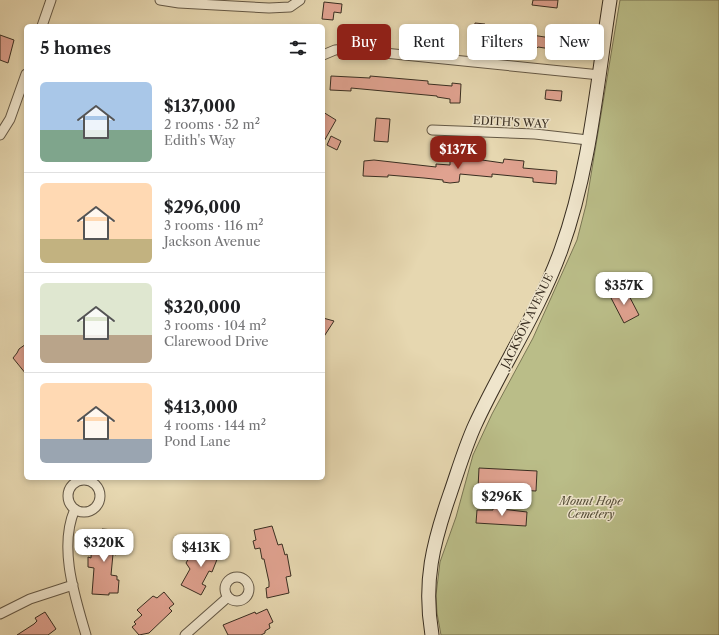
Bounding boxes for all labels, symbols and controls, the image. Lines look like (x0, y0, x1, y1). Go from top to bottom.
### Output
chip: Buy (337, 24, 391, 60)
chip: Rent (399, 24, 459, 60)
chip: Filters (467, 24, 537, 60)
chip: New (545, 24, 604, 60)
icon: filters (287, 37, 309, 59)
text: 5 homes (40, 38, 111, 58)
text: $137,000 (164, 96, 236, 116)
icon: home (72, 98, 120, 146)
street label: EDITH'S WAY (473, 113, 550, 131)
text: 2 rooms · 52 m² (164, 116, 260, 132)
text: Edith's Way (164, 132, 236, 148)
pin: $137K (430, 136, 486, 170)
text: $137K (439, 141, 477, 157)
text: $296,000 (164, 197, 241, 217)
icon: home (72, 199, 120, 247)
text: 3 rooms · 116 m² (164, 217, 264, 233)
text: Jackson Avenue (164, 233, 261, 249)
street label: JACKSON AVENUE (497, 271, 556, 373)
pin: $357K (596, 272, 652, 306)
text: $357K (605, 277, 643, 293)
text: $320,000 (164, 297, 241, 317)
icon: home (72, 299, 120, 347)
text: 3 rooms · 104 m² (164, 317, 266, 333)
text: Clarewood Drive (164, 333, 269, 349)
text: $413,000 (164, 397, 238, 417)
icon: home (72, 399, 120, 447)
text: 4 rooms · 144 m² (164, 417, 266, 433)
text: Pond Lane (164, 433, 231, 449)
pin: $296K (474, 483, 530, 517)
text: $296K (482, 488, 522, 504)
park label: Mount Hope Cemetery (557, 494, 623, 521)
pin: $320K (76, 529, 132, 563)
text: $320K (84, 534, 124, 550)
pin: $413K (173, 534, 229, 568)
text: $413K (182, 539, 220, 555)

